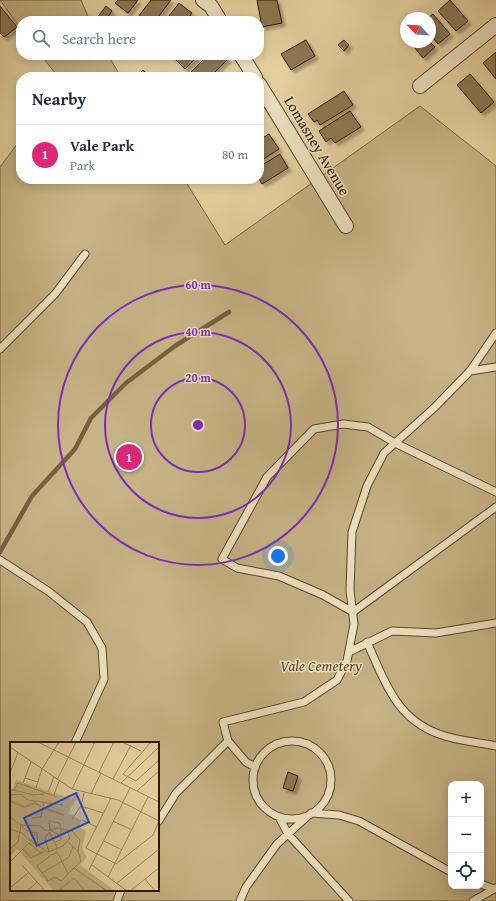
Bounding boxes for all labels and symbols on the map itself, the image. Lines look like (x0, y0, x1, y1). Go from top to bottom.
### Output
north arrow (400, 12, 436, 48)
street label: Lomasney Avenue (279, 92, 355, 199)
text: 60 m (185, 276, 211, 293)
text: 40 m (185, 323, 211, 340)
text: 20 m (185, 369, 211, 386)
centre of rings (191, 418, 205, 432)
pin: 1 (116, 442, 142, 472)
your location (268, 546, 288, 566)
park label: Vale Cemetery (280, 655, 362, 676)
inset map (10, 742, 159, 891)

